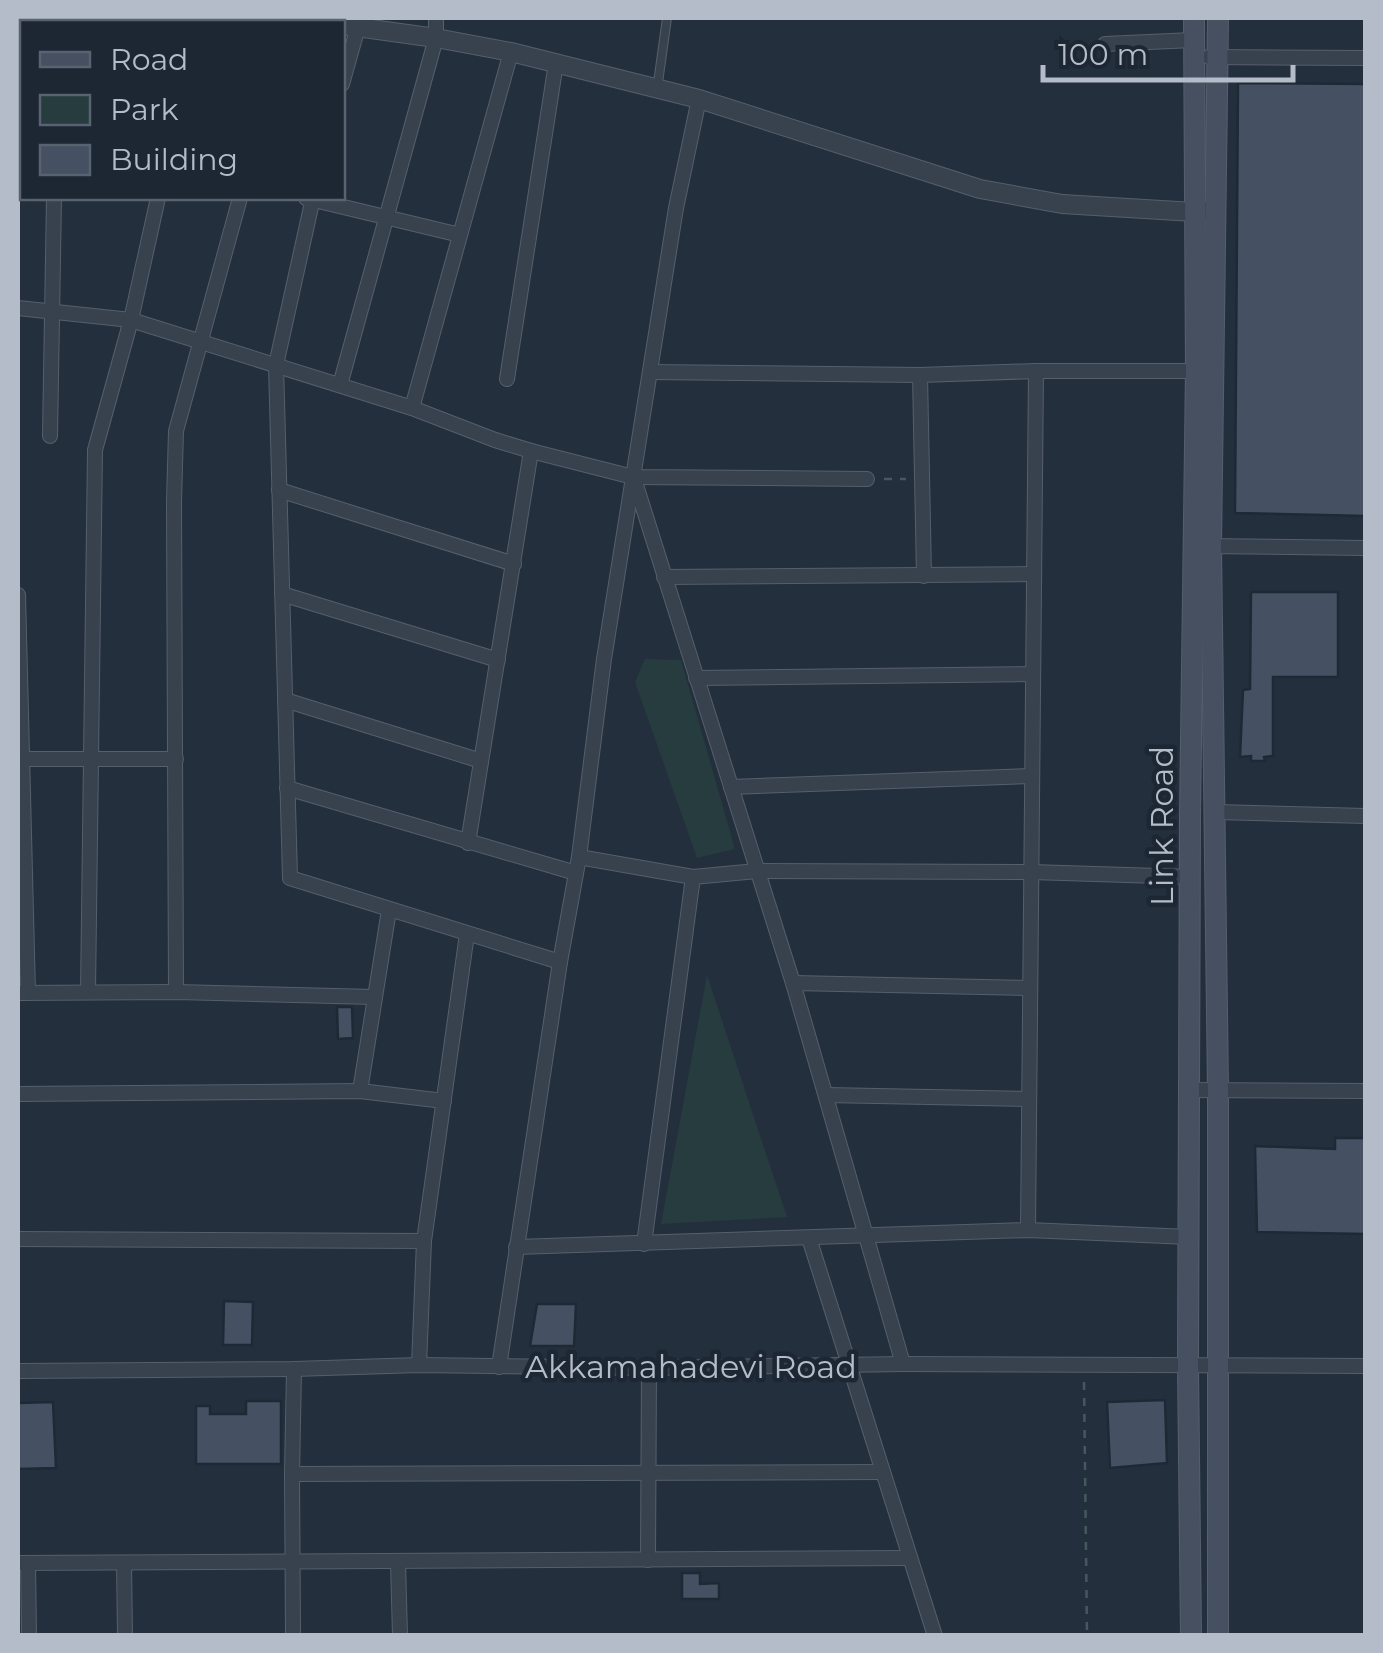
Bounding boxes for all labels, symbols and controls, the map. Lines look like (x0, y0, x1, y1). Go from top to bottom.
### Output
legend (20, 20, 345, 200)
scale bar (1043, 20, 1293, 82)
text: 100 m (1058, 36, 1148, 73)
text: Road (110, 41, 188, 78)
text: Park (110, 91, 179, 128)
text: Building (110, 141, 238, 178)
street label: Link Road (1142, 746, 1181, 906)
street label: Akkamahadevi Road (525, 1347, 857, 1386)

